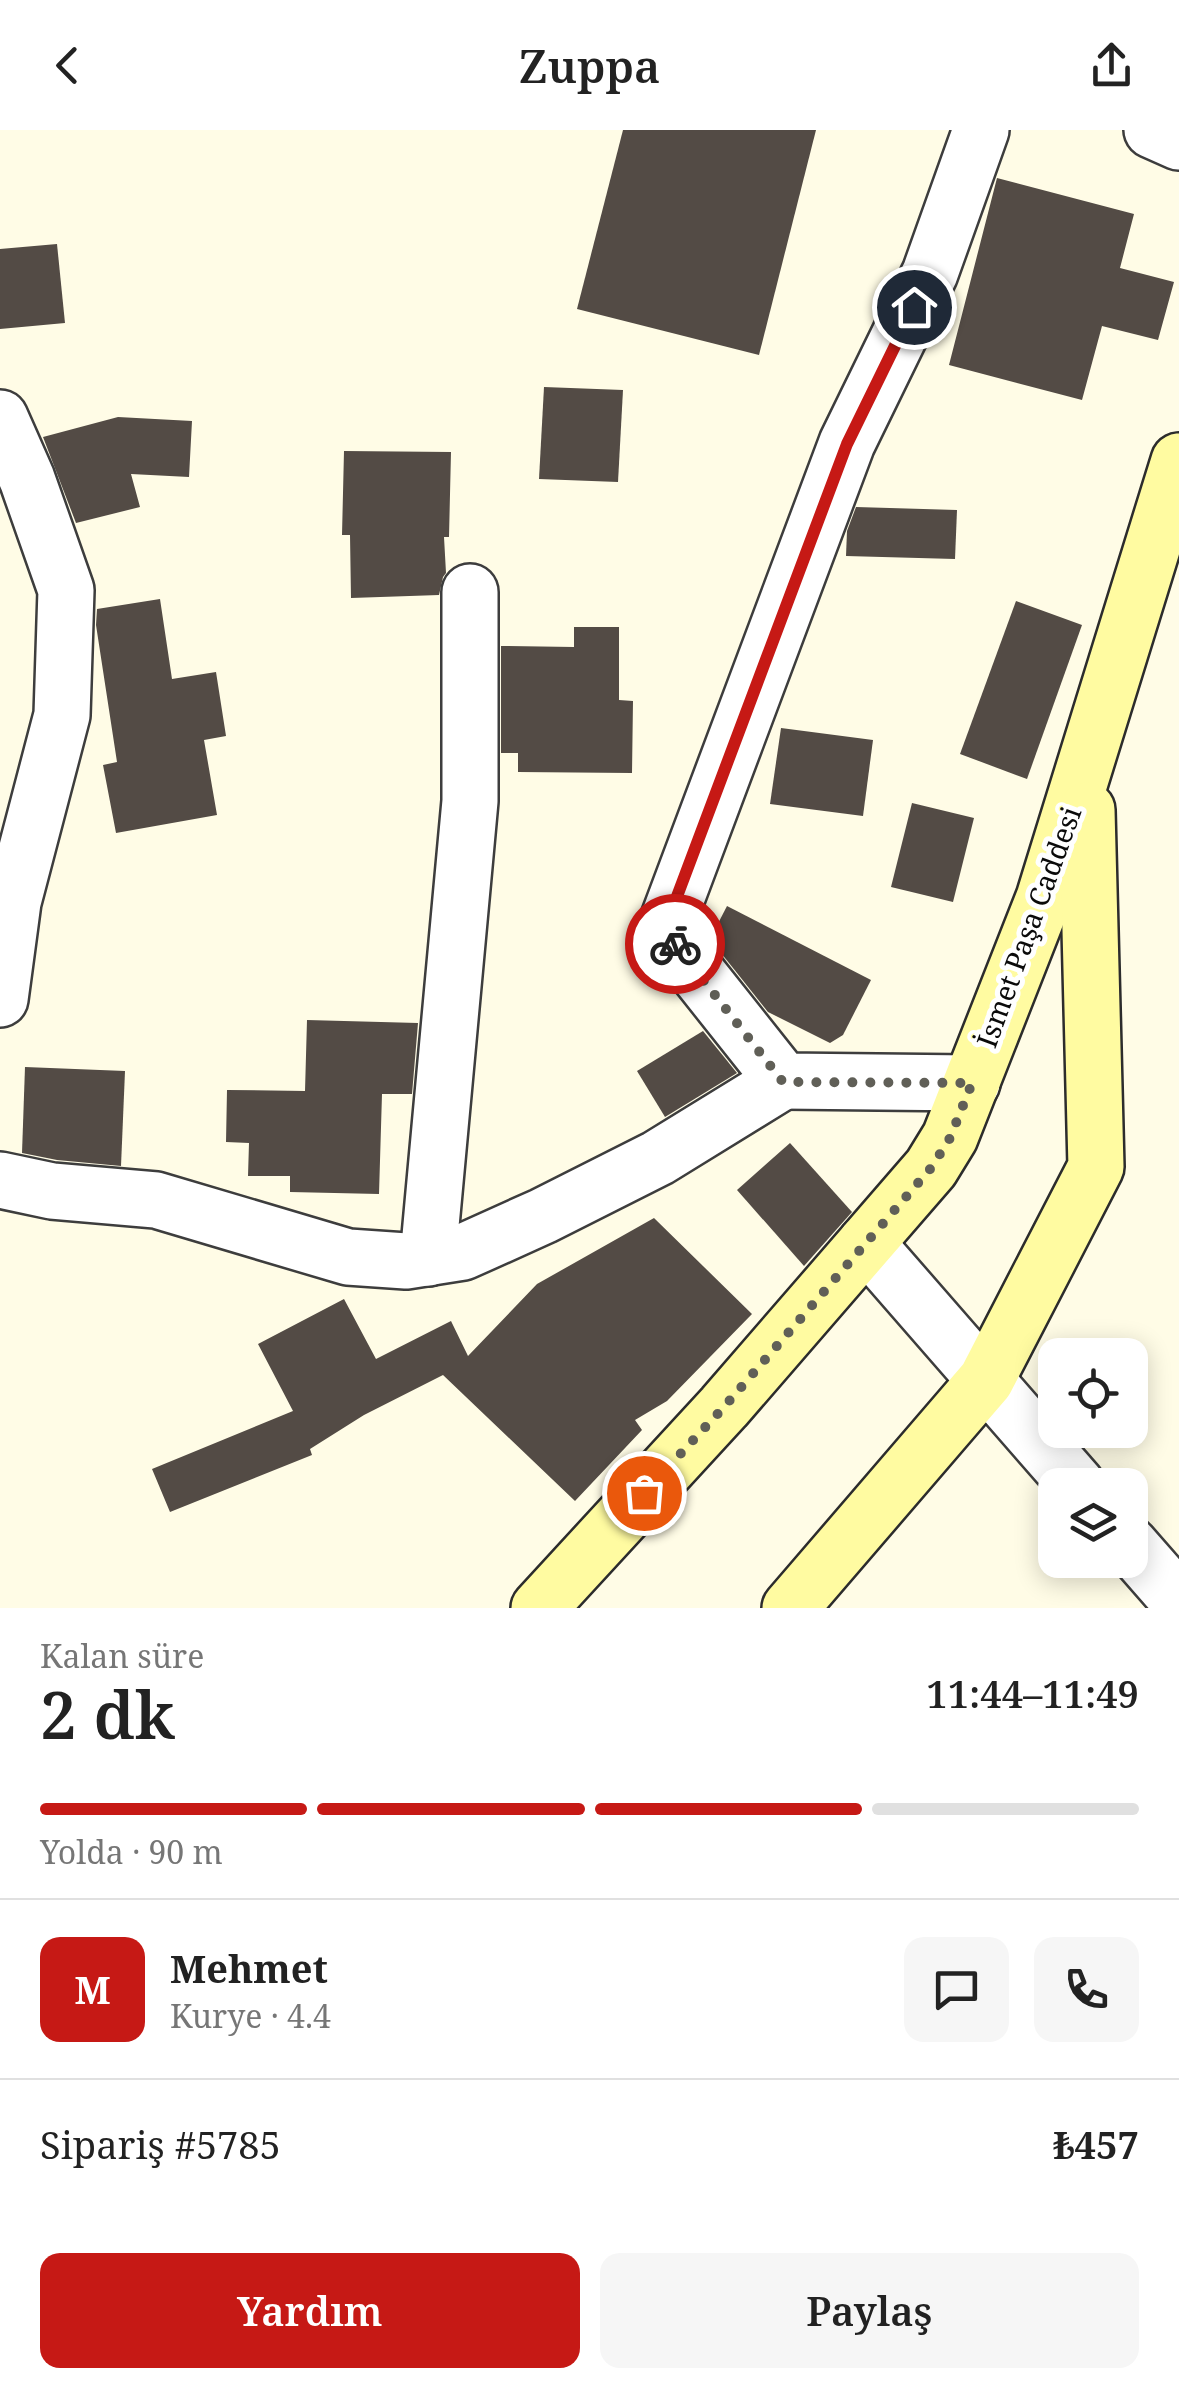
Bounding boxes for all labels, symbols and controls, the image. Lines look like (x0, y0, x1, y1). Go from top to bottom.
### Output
text: Zuppa (519, 35, 660, 96)
icon: back (40, 38, 95, 93)
icon: share (1084, 38, 1139, 93)
pin (872, 265, 957, 350)
icon: home (887, 280, 942, 335)
street label: İsmet Paşa Caddesi (967, 801, 1089, 1052)
courier (625, 894, 725, 994)
icon: bike (648, 917, 703, 972)
map controls (1038, 1338, 1148, 1578)
button: locate (1038, 1338, 1148, 1448)
pin (602, 1451, 687, 1536)
icon: bag (617, 1466, 672, 1521)
button: layers (1038, 1468, 1148, 1578)
text: Kalan süre (40, 1634, 204, 1677)
text: 11:44–11:49 (926, 1667, 1139, 1719)
text: 2 dk (40, 1670, 175, 1758)
text: Yolda · 90 m (40, 1830, 223, 1873)
button: chat (904, 1937, 1009, 2042)
button: phone (1034, 1937, 1139, 2042)
text: Mehmet (170, 1942, 328, 1994)
text: M (74, 1963, 111, 2015)
text: Kurye · 4.4 (170, 1994, 331, 2037)
text: Sipariş #5785 (40, 2118, 281, 2170)
text: ₺457 (1053, 2118, 1139, 2170)
button: Yardım (40, 2253, 580, 2368)
button: Paylaş (600, 2253, 1139, 2368)

